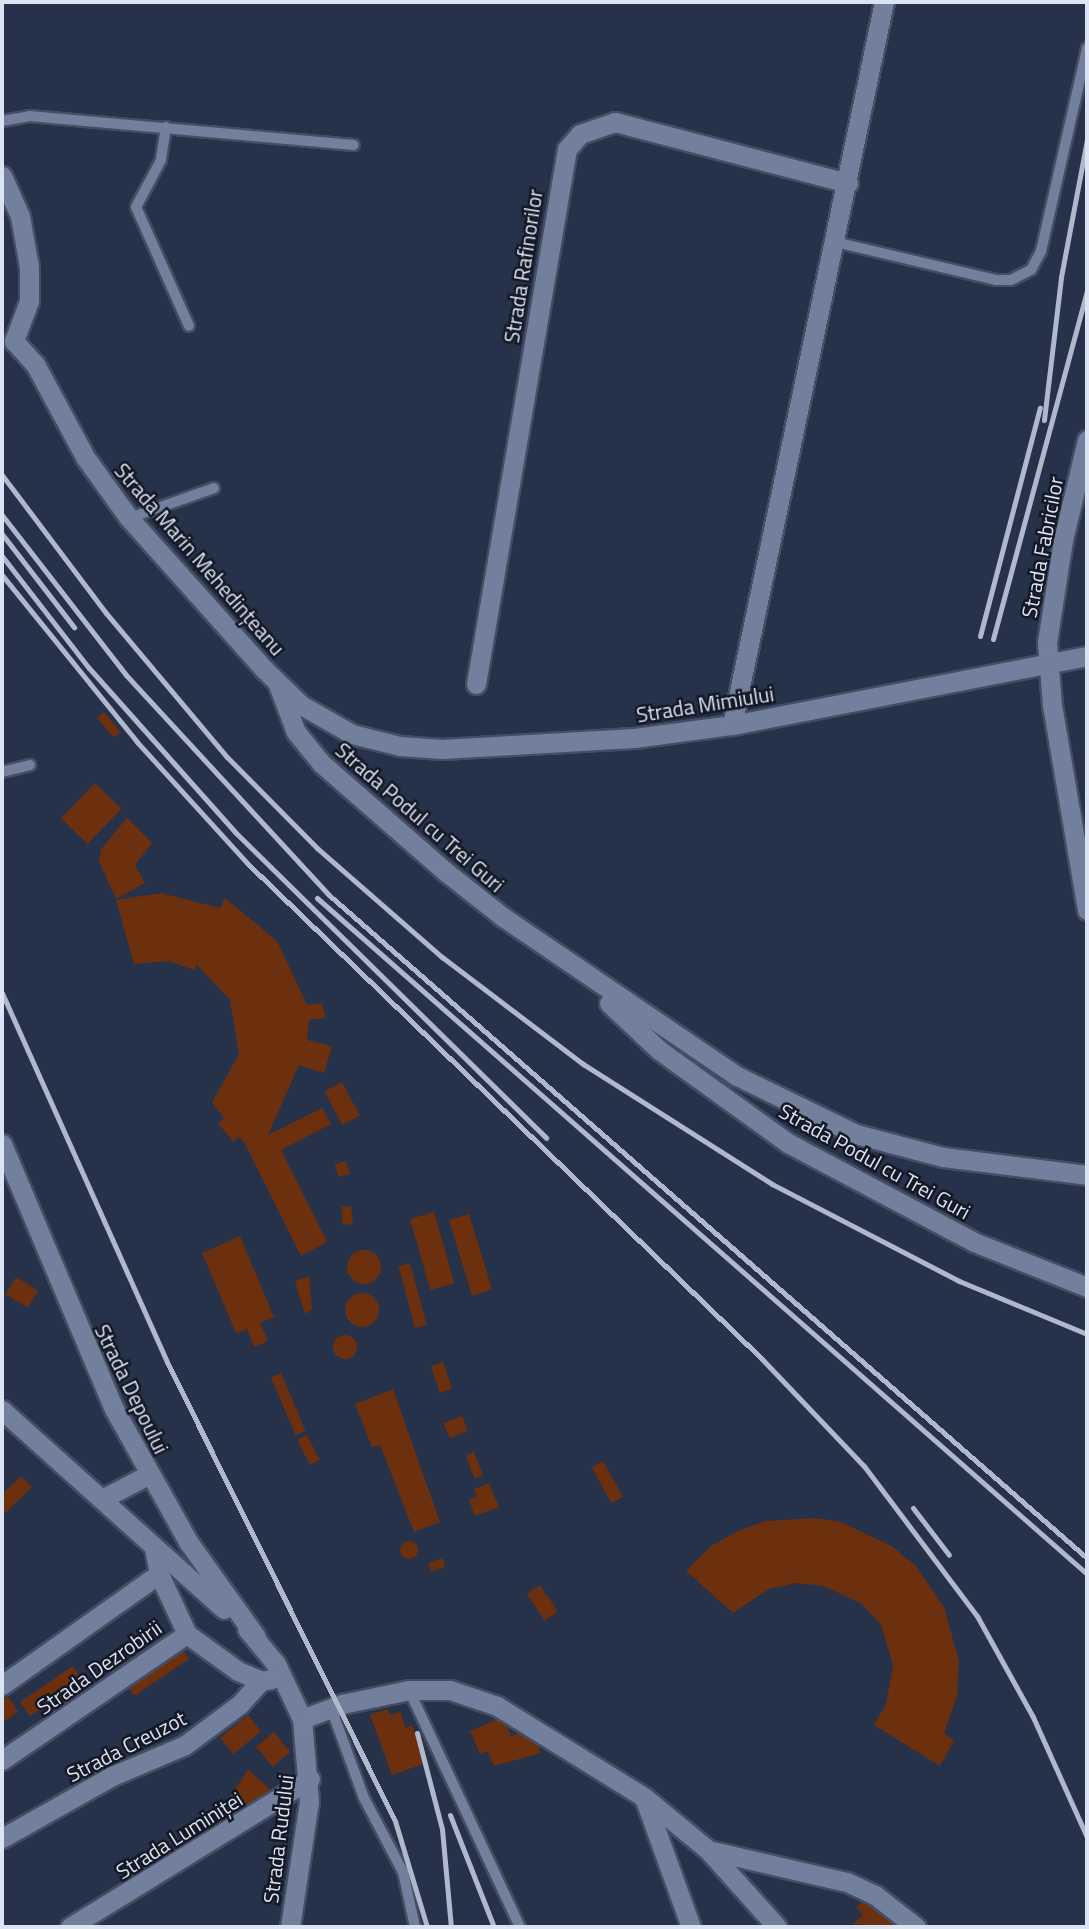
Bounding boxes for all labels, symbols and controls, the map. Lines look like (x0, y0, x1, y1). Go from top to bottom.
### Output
street label: Strada Rafinorilor (498, 187, 548, 345)
street label: Strada Marin Mehedințeanu (110, 458, 290, 660)
street label: Strada Fabricilor (1016, 474, 1068, 620)
street label: Strada Mimiului (635, 681, 775, 727)
street label: Strada Podul cu Trei Guri (331, 737, 509, 897)
street label: Strada Podul cu Trei Guri (775, 1098, 975, 1224)
street label: Strada Depoului (90, 1320, 174, 1458)
street label: Strada Dezrobirii (32, 1615, 166, 1719)
street label: Strada Creuzot (62, 1705, 190, 1787)
street label: Strada Rudului (258, 1773, 298, 1905)
street label: Strada Luminiței (111, 1786, 247, 1884)

